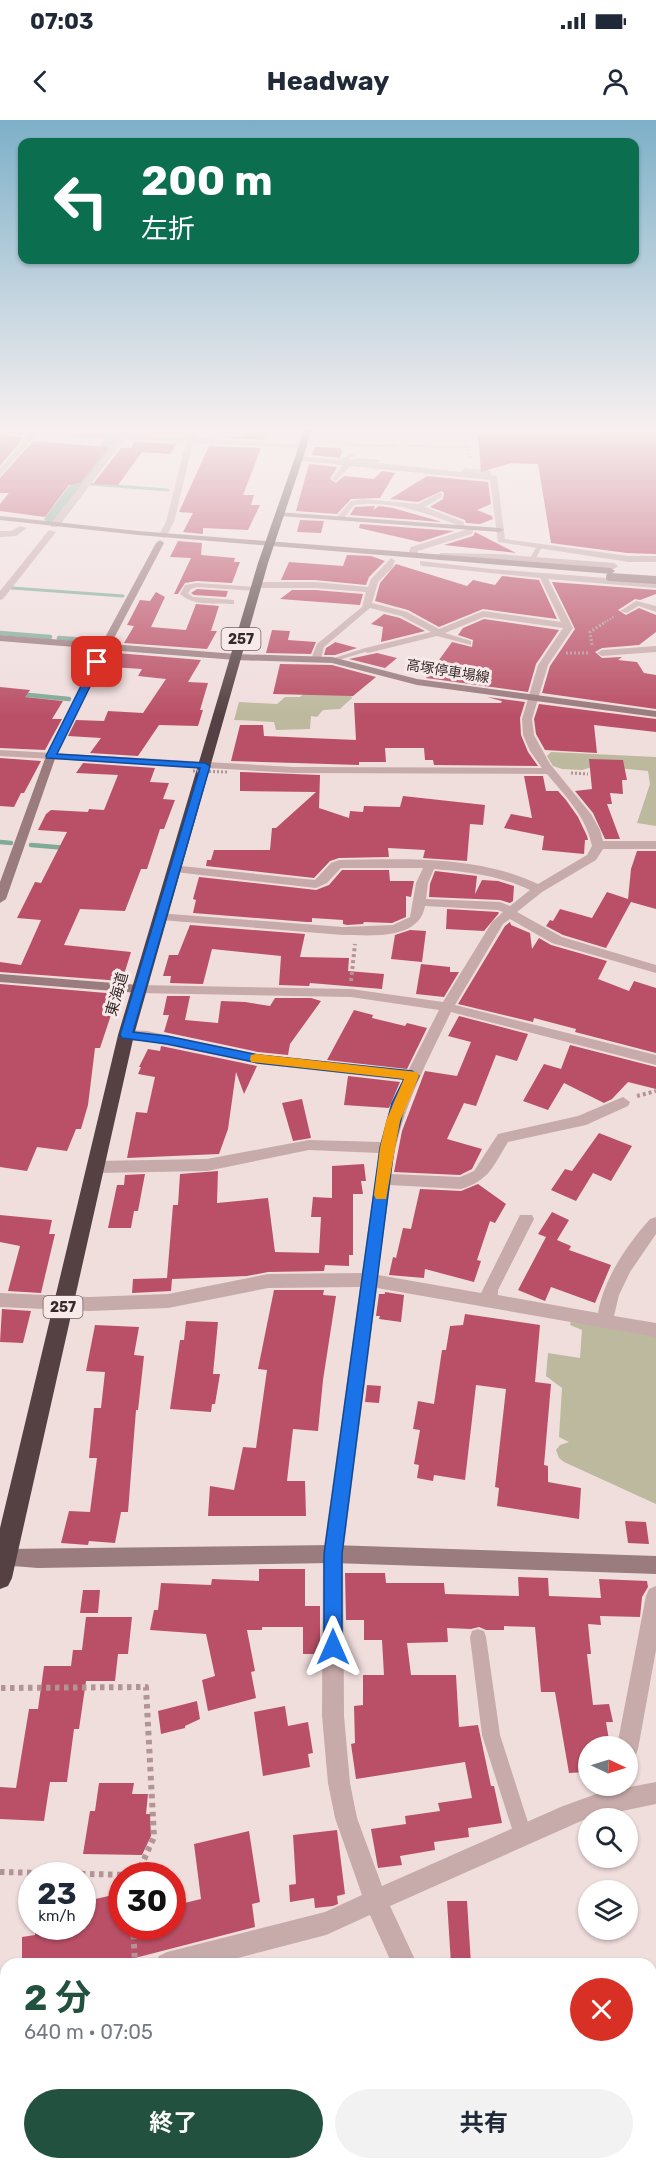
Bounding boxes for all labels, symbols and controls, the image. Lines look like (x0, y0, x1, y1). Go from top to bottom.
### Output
text: 07:03 (30, 8, 93, 35)
icon: back (24, 65, 57, 98)
text: Headway (267, 65, 389, 97)
icon: person (599, 65, 632, 98)
text: 200 m (141, 156, 273, 206)
icon: left (42, 162, 120, 240)
text: 左折 (141, 213, 195, 245)
road number: 257 (222, 628, 260, 650)
pin (71, 636, 122, 687)
icon: arrive (80, 645, 113, 678)
street label: 高塚停車場線 (405, 657, 491, 686)
street label: 東海道 (102, 970, 132, 1018)
road number: 257 (44, 1296, 82, 1318)
position arrow (301, 1615, 365, 1679)
north arrow (578, 1736, 638, 1796)
map controls (578, 1736, 638, 1940)
button: search (578, 1808, 638, 1868)
speed limit sign: 30 (108, 1862, 186, 1940)
text: 23 (37, 1876, 77, 1912)
button: layers (578, 1880, 638, 1940)
text: km/h (38, 1907, 76, 1925)
text: 2 分 (24, 1976, 91, 2019)
button: close (570, 1978, 633, 2041)
text: 640 m · 07:05 (24, 2020, 153, 2044)
button: 終了 (24, 2089, 323, 2158)
button: 共有 (335, 2089, 633, 2158)

